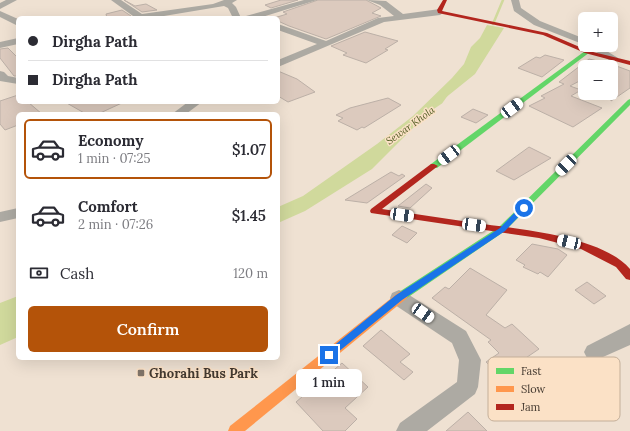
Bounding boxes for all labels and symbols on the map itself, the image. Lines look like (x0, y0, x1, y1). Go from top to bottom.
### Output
car (499, 96, 525, 120)
water label: Sewar Khola (383, 103, 438, 147)
car (436, 143, 462, 167)
car (553, 152, 579, 178)
route start (515, 199, 533, 217)
car (389, 207, 415, 223)
car (461, 217, 487, 233)
car (556, 233, 582, 251)
car (410, 301, 436, 325)
route end (320, 346, 338, 364)
legend (488, 357, 620, 421)
text: Fast (521, 364, 542, 378)
place label: Ghorahi Bus Park (149, 365, 258, 382)
marker: Ghorahi Bus Park (136, 368, 146, 378)
callout: 1 min (296, 369, 362, 397)
text: Slow (521, 382, 546, 396)
text: Jam (520, 400, 541, 414)

